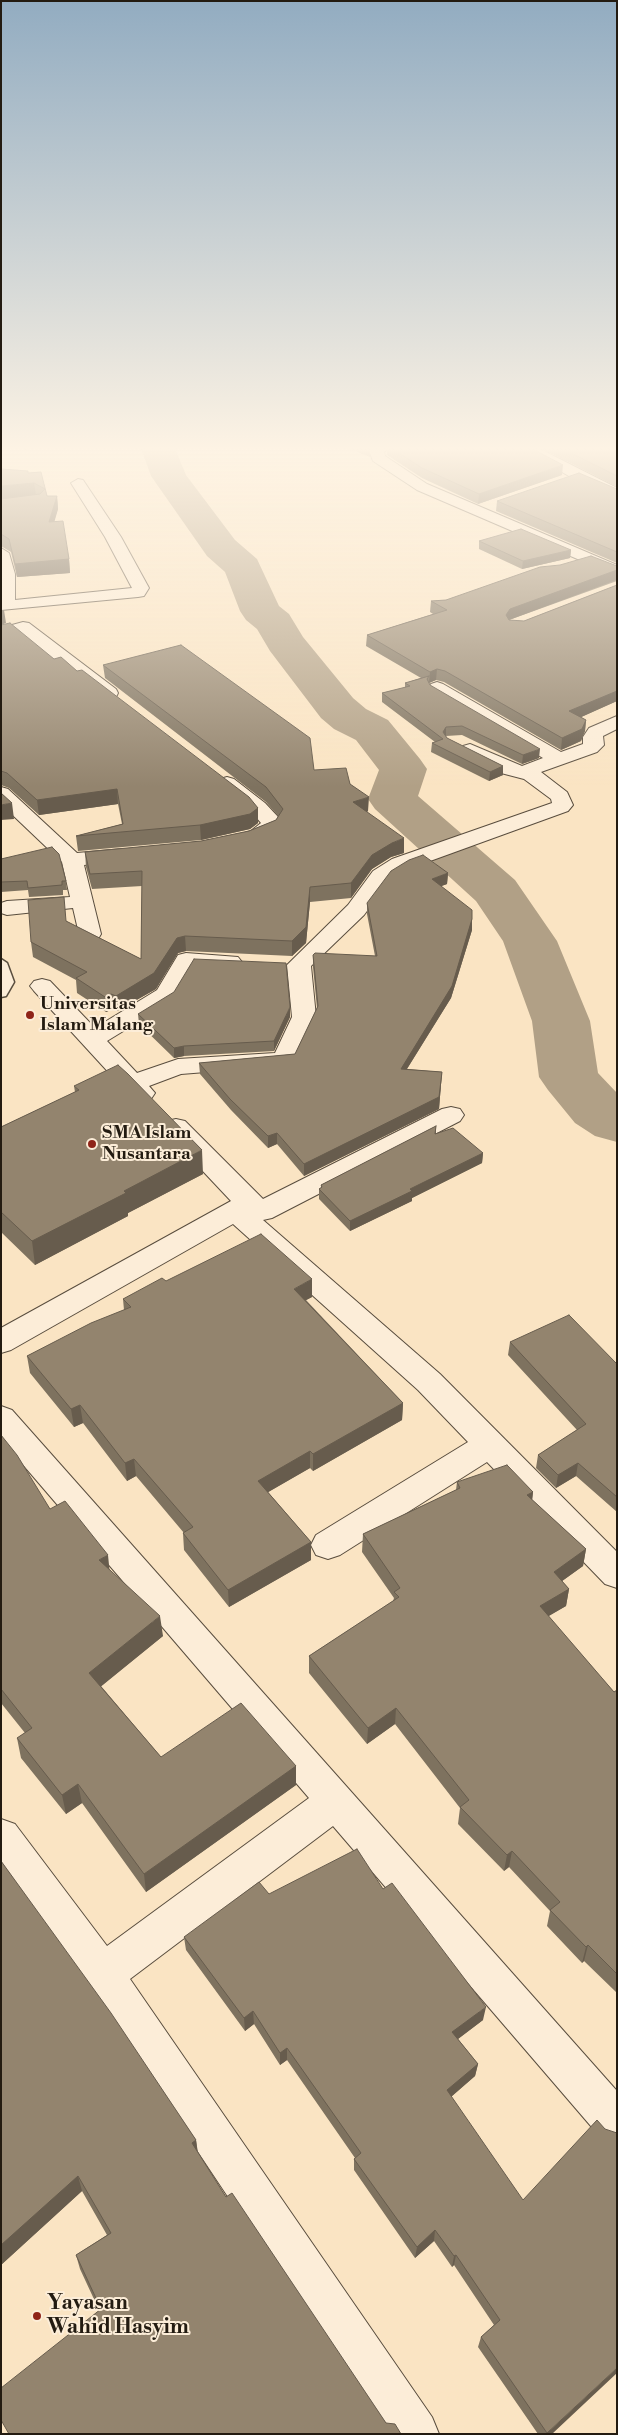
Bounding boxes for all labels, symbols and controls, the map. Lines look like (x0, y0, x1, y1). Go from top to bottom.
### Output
place label: Universitas Islam Malang (40, 994, 153, 1036)
marker: Universitas Islam Malang (24, 1009, 36, 1021)
place label: SMA Islam Nusantara (102, 1123, 191, 1166)
marker: SMA Islam Nusantara (86, 1138, 98, 1150)
place label: Yayasan Wahid Hasyim (47, 2291, 189, 2341)
marker: Yayasan Wahid Hasyim (31, 2310, 43, 2322)

